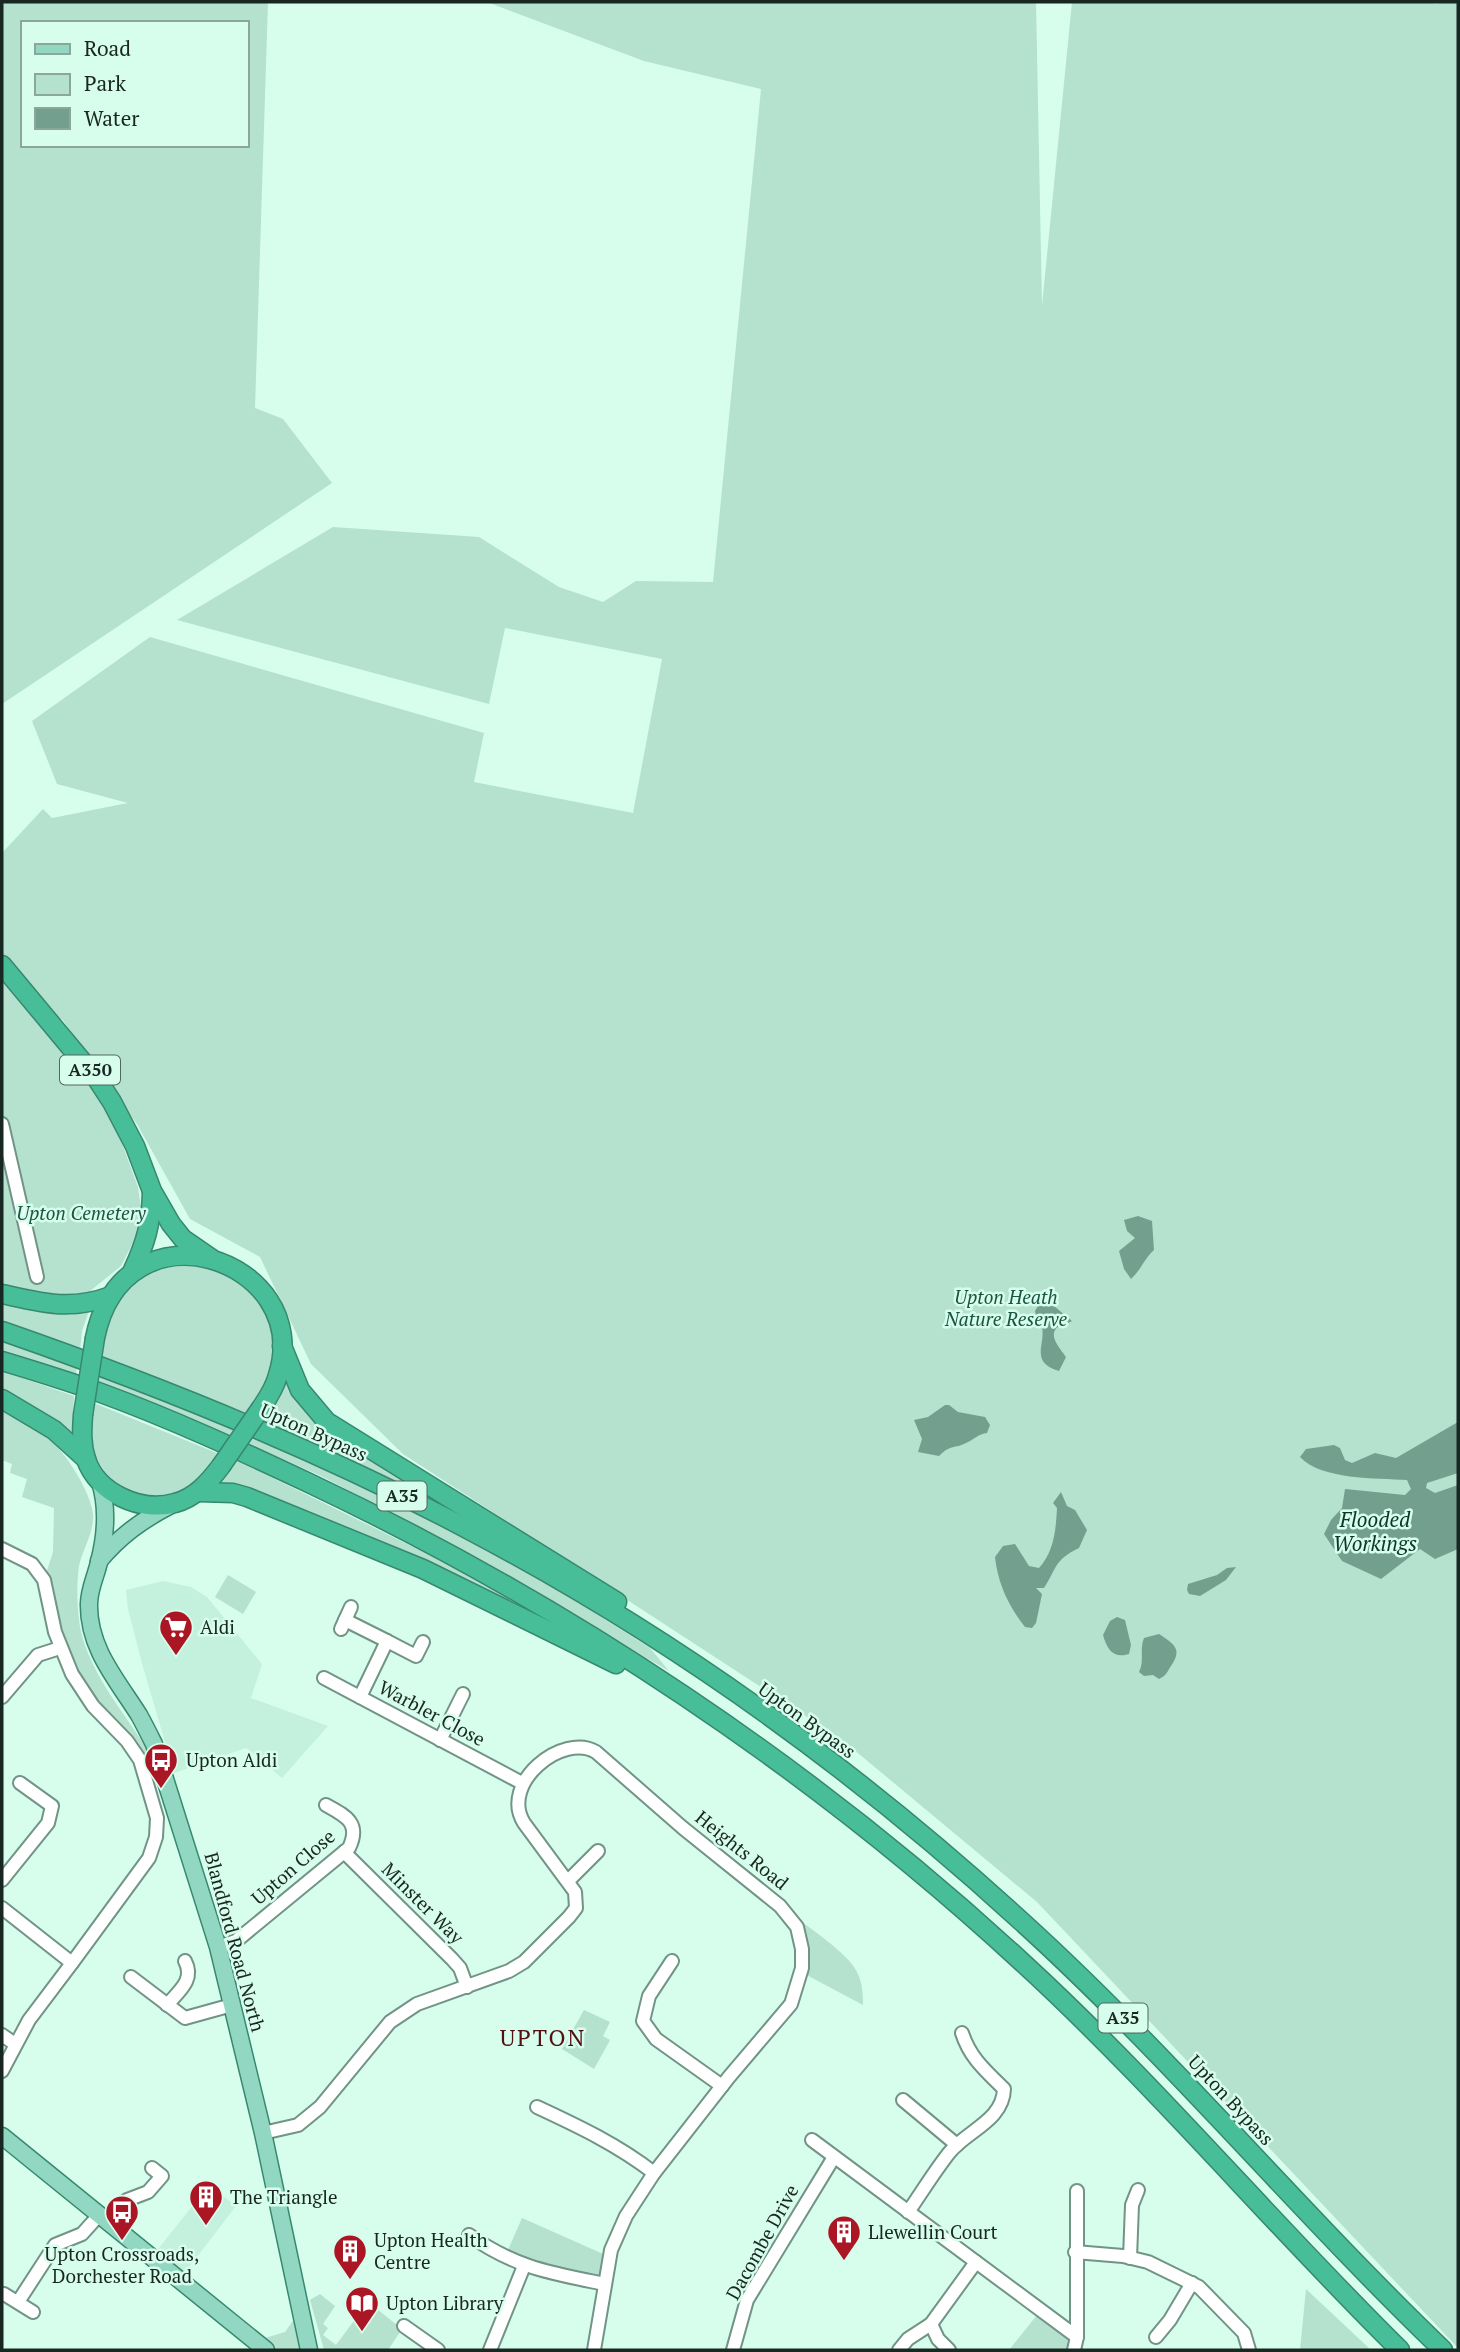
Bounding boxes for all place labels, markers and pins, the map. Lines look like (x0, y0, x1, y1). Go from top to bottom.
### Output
supermarket icon: Aldi (157, 1608, 195, 1657)
place label: Aldi (200, 1614, 235, 1639)
bus stop icon: Upton Aldi (142, 1741, 180, 1790)
place label: Upton Aldi (186, 1747, 277, 1772)
building icon: The Triangle (187, 2178, 225, 2227)
place label: The Triangle (230, 2184, 337, 2209)
bus stop icon: Upton Crossroads, Dorchester Road (103, 2193, 141, 2242)
building icon: Llewellin Court (825, 2213, 863, 2262)
place label: Llewellin Court (868, 2219, 997, 2244)
place label: Upton Health Centre (374, 2227, 488, 2274)
building icon: Upton Health Centre (331, 2232, 369, 2281)
place label: Upton Crossroads, Dorchester Road (45, 2241, 199, 2288)
library icon: Upton Library (343, 2284, 381, 2333)
place label: Upton Library (386, 2290, 504, 2315)

